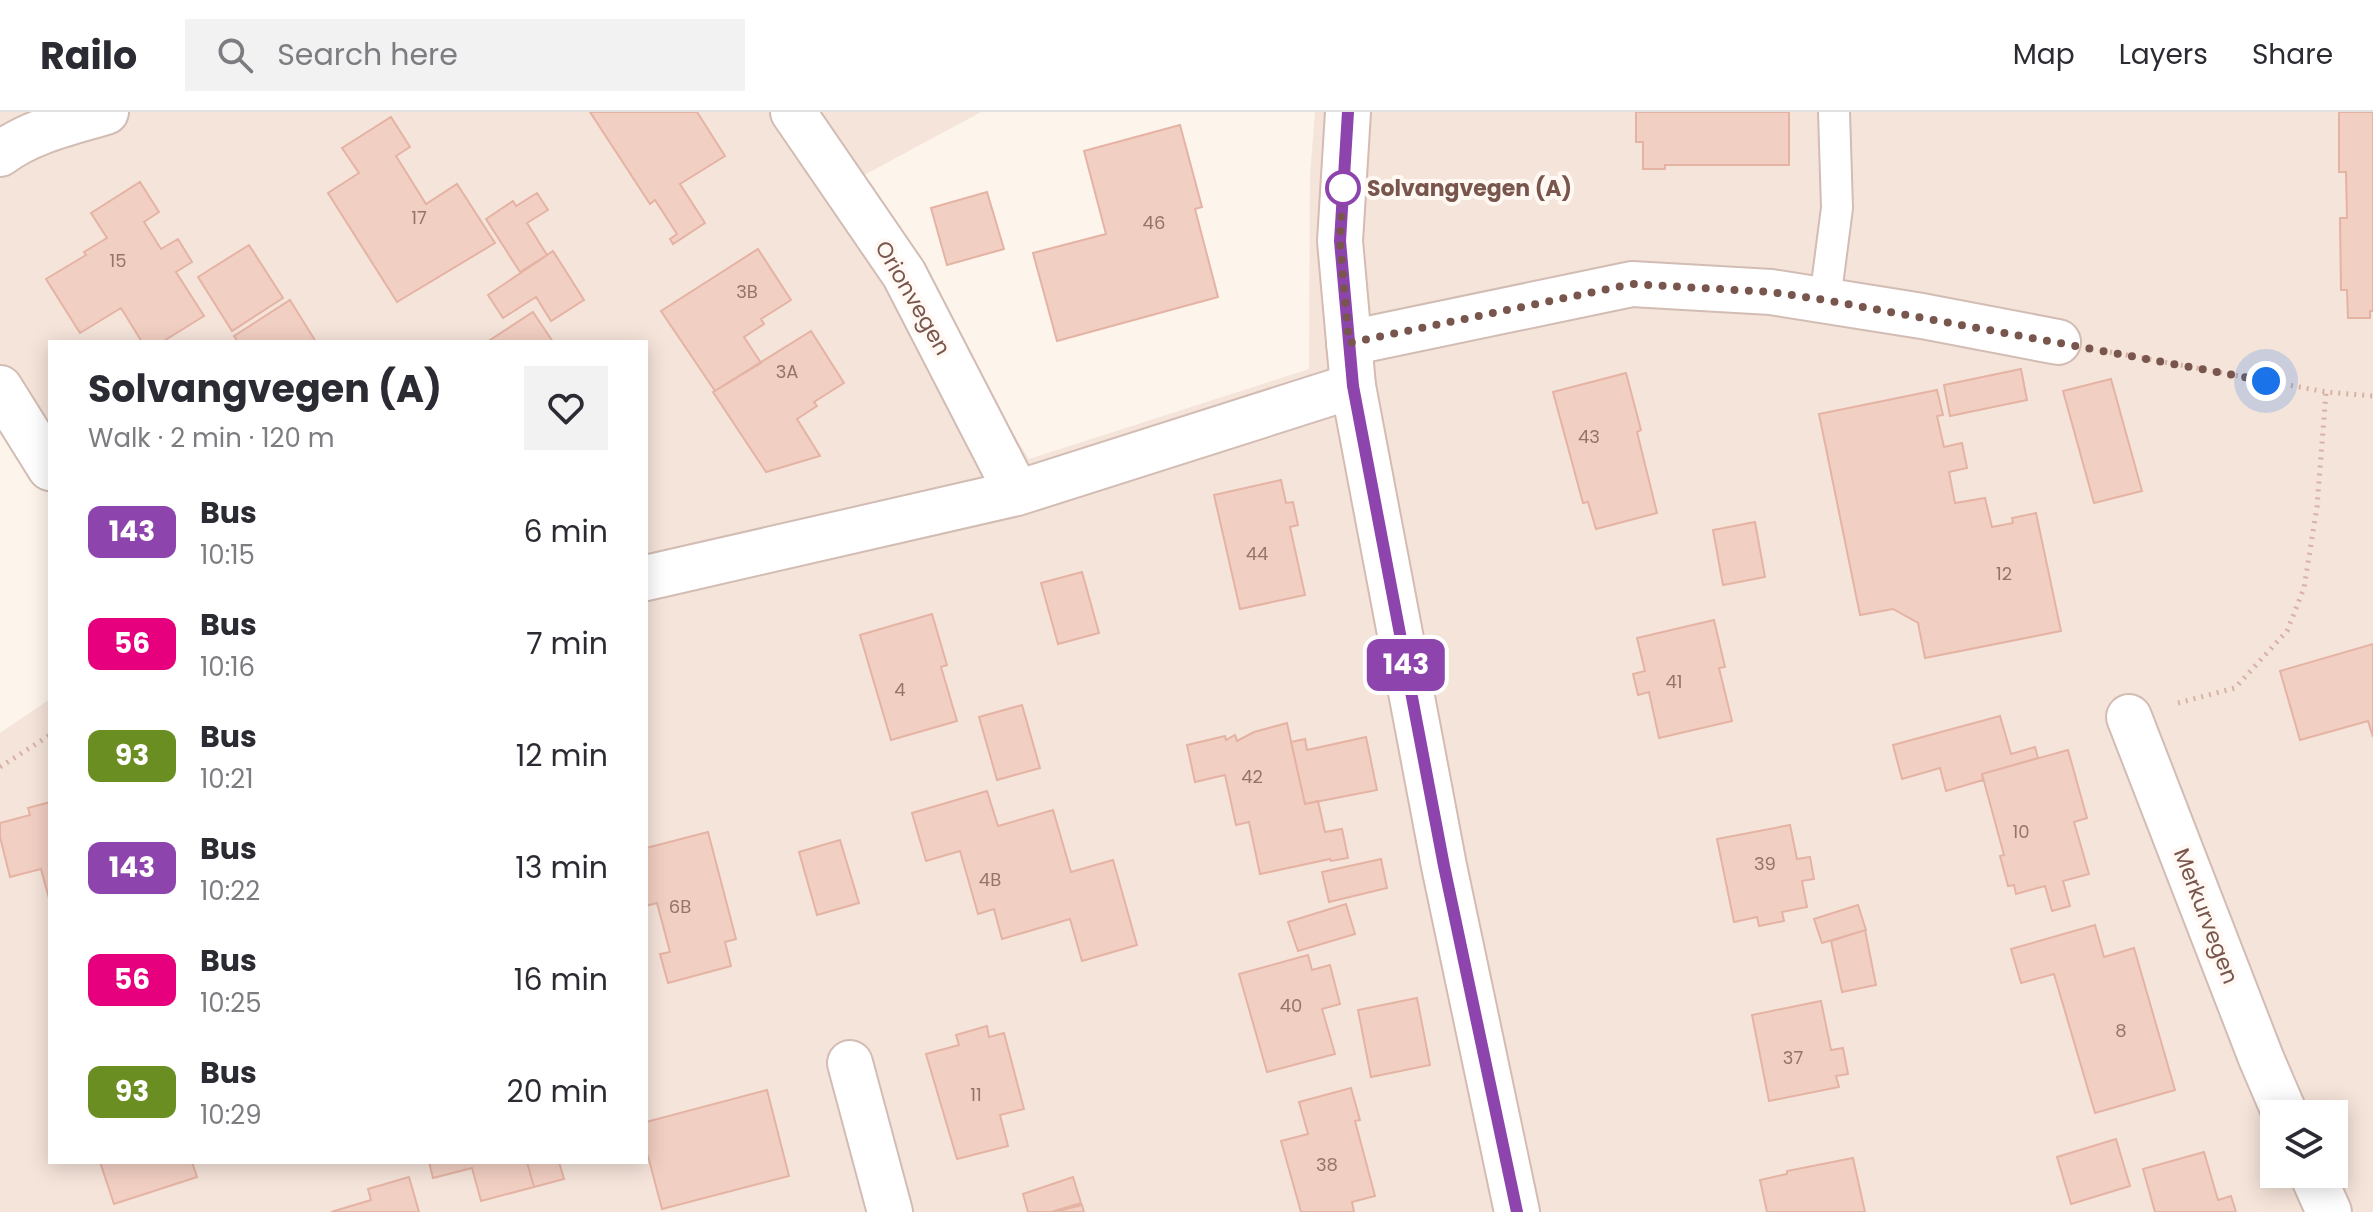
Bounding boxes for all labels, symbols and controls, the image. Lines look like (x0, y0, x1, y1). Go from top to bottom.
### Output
search box (185, 19, 745, 91)
text: Railo (40, 29, 137, 82)
icon: search (213, 33, 257, 77)
text: Search here (277, 33, 458, 76)
text: Map (2013, 35, 2075, 74)
text: Layers (2119, 35, 2208, 74)
text: Share (2252, 35, 2333, 74)
marker: Solvangvegen (A) (1326, 171, 1360, 205)
place label: Solvangvegen (A) (1367, 173, 1572, 204)
house number: 17 (411, 205, 427, 230)
house number: 46 (1143, 210, 1165, 235)
street label: Orionvegen (868, 235, 958, 361)
house number: 15 (109, 248, 127, 273)
house number: 3B (736, 279, 758, 304)
house number: 3A (776, 359, 798, 384)
your location (2246, 361, 2286, 401)
text: Solvangvegen (A) (88, 362, 442, 415)
button: heart (524, 366, 608, 450)
text: Walk · 2 min · 120 m (88, 420, 335, 456)
house number: 43 (1578, 424, 1600, 449)
text: Bus (200, 491, 257, 534)
text: 6 min (523, 510, 608, 553)
text: 143 (109, 512, 155, 551)
text: 10:15 (200, 537, 255, 573)
house number: 44 (1246, 541, 1268, 566)
house number: 12 (1996, 561, 2012, 586)
text: Bus (200, 603, 257, 646)
text: 7 min (526, 622, 608, 665)
text: 56 (114, 624, 150, 663)
line badge: 143 (1360, 639, 1452, 691)
text: 143 (1383, 645, 1429, 684)
text: 10:16 (200, 649, 255, 685)
house number: 41 (1665, 669, 1683, 694)
house number: 4 (894, 677, 906, 702)
text: Bus (200, 715, 257, 758)
text: 12 min (516, 734, 608, 777)
text: 93 (115, 736, 149, 775)
text: 10:21 (200, 761, 253, 797)
house number: 42 (1241, 764, 1263, 789)
house number: 10 (2012, 819, 2030, 844)
text: Bus (200, 827, 257, 870)
street label: Merkurvegen (2166, 844, 2246, 988)
text: 13 min (515, 846, 608, 889)
text: 143 (109, 848, 155, 887)
house number: 39 (1754, 851, 1776, 876)
house number: 4B (979, 867, 1001, 892)
text: 10:22 (200, 873, 260, 909)
house number: 6B (669, 894, 691, 919)
text: Bus (200, 939, 257, 982)
text: 16 min (514, 958, 608, 1001)
text: 56 (114, 960, 150, 999)
text: 10:25 (200, 985, 261, 1021)
house number: 40 (1280, 993, 1302, 1018)
house number: 8 (2115, 1018, 2127, 1043)
house number: 37 (1783, 1045, 1803, 1070)
text: Bus (200, 1051, 257, 1094)
text: 20 min (506, 1070, 608, 1113)
text: 93 (115, 1072, 149, 1111)
house number: 11 (970, 1082, 982, 1107)
text: 10:29 (200, 1097, 262, 1133)
map controls (2260, 1100, 2348, 1188)
button: layers (2260, 1100, 2348, 1188)
house number: 38 (1316, 1152, 1338, 1177)

